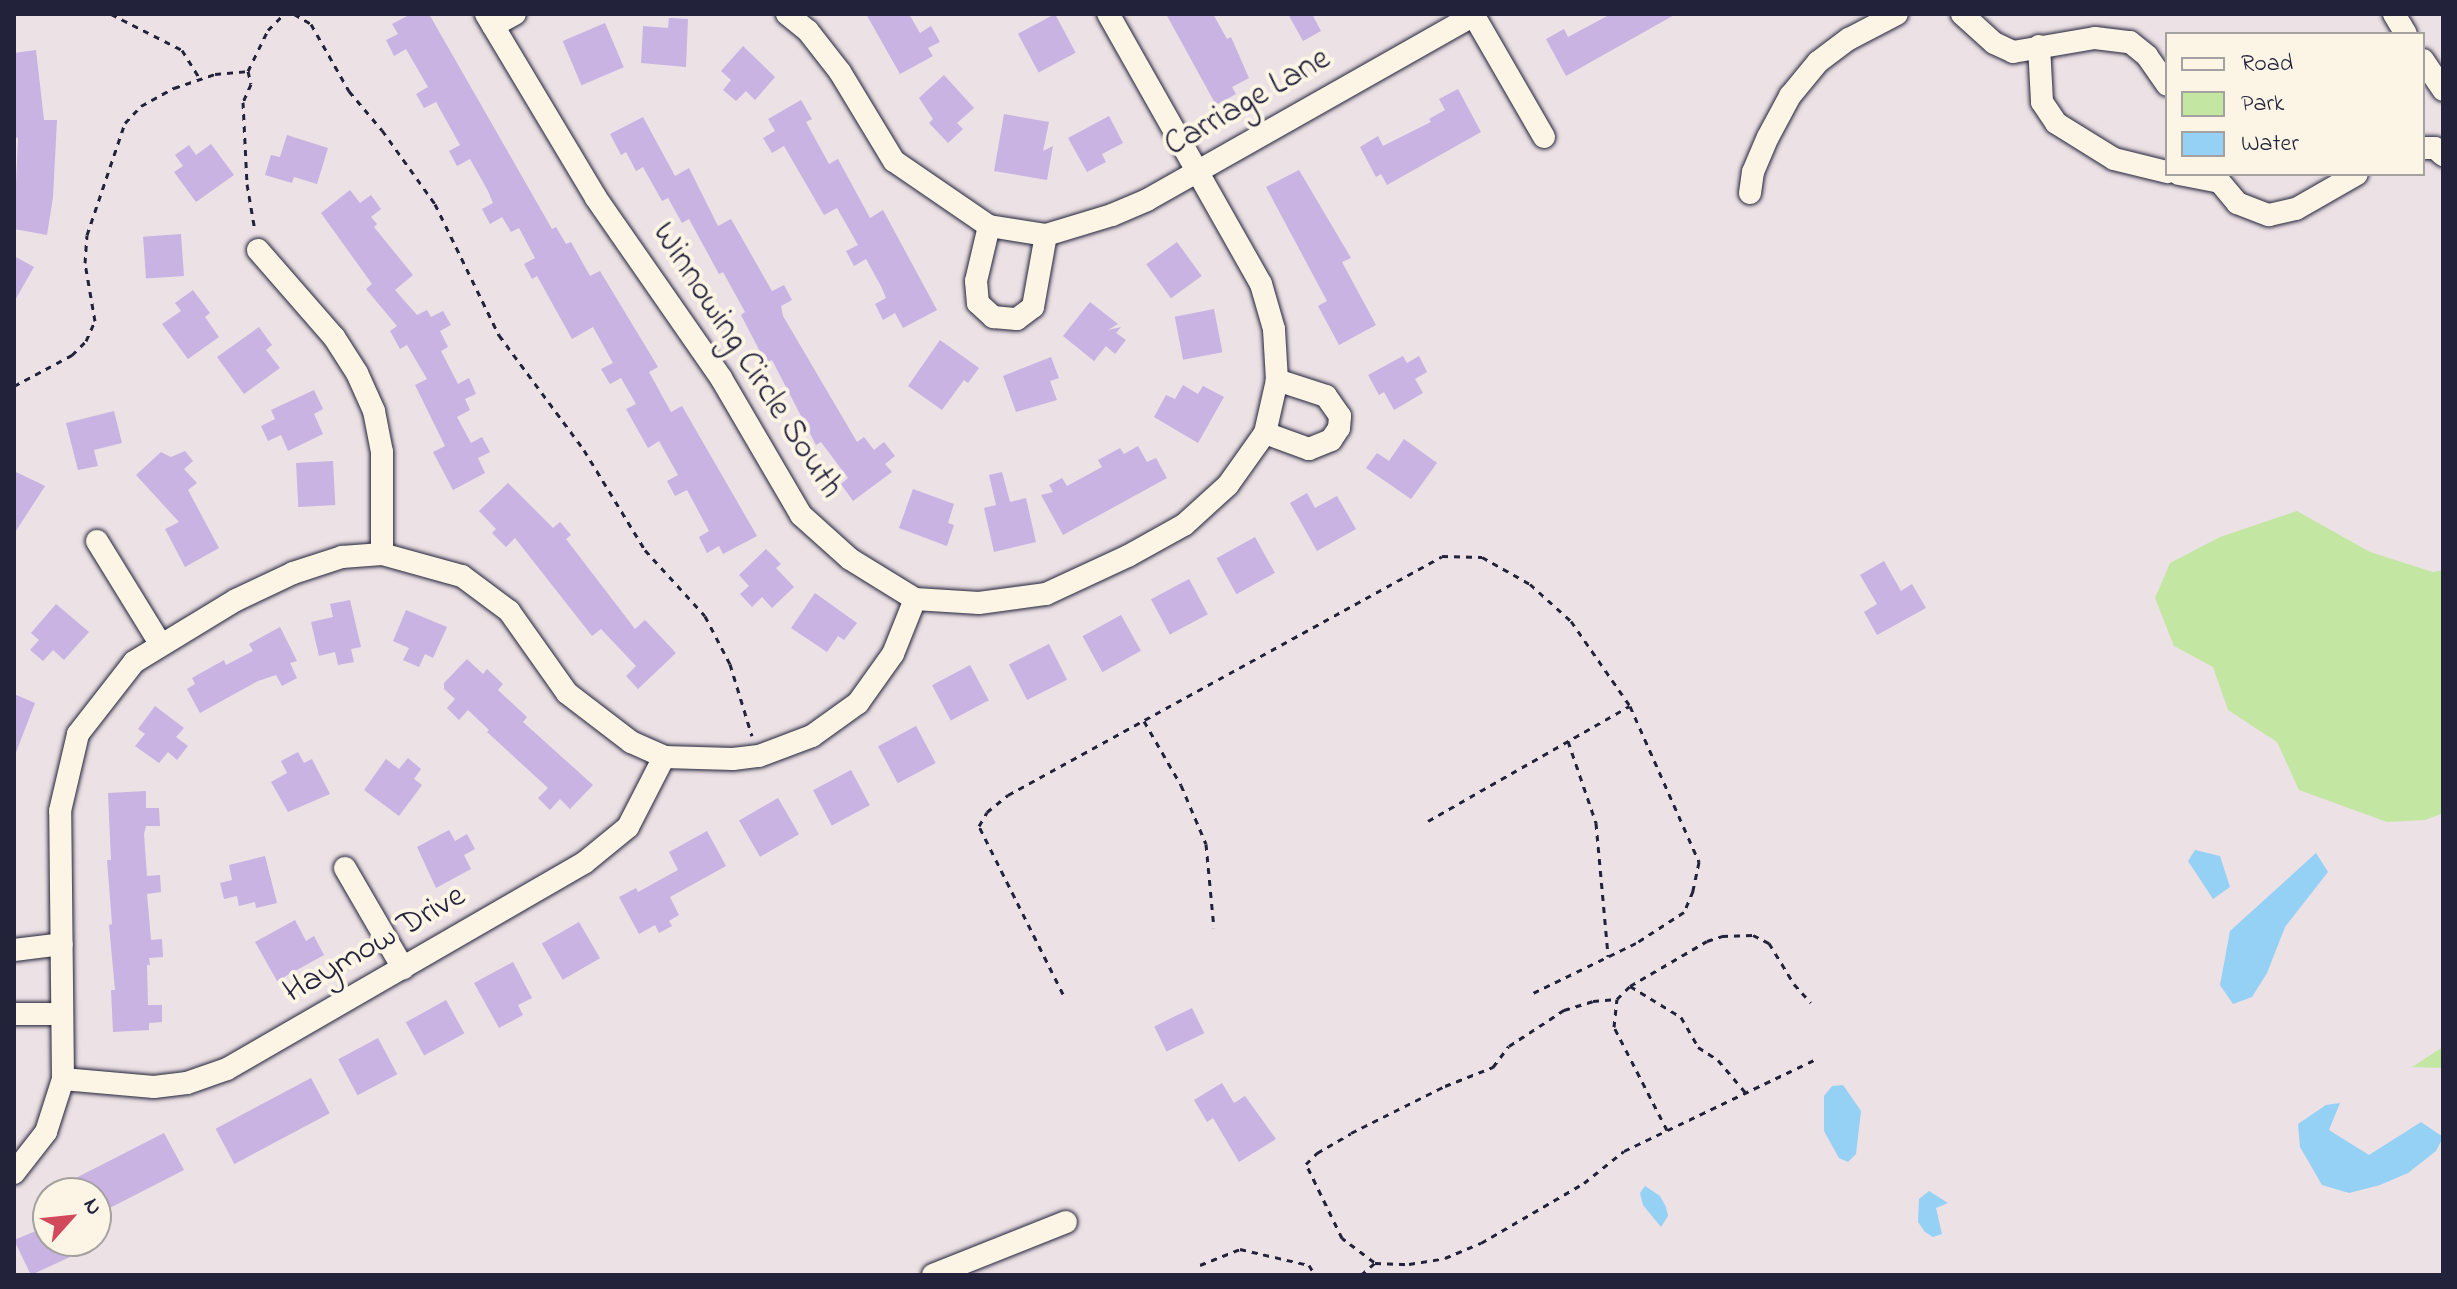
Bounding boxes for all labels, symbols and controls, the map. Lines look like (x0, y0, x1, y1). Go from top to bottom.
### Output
legend (2165, 32, 2425, 176)
street label: Carriage Lane (1158, 39, 1338, 167)
text: Road (2241, 47, 2293, 82)
text: Park (2241, 87, 2284, 122)
text: Water (2241, 127, 2299, 162)
street label: Winnowing Circle South (642, 215, 850, 507)
street label: Haymow Drive (277, 877, 473, 1013)
north arrow (32, 1177, 112, 1257)
text: N (74, 1193, 109, 1221)

